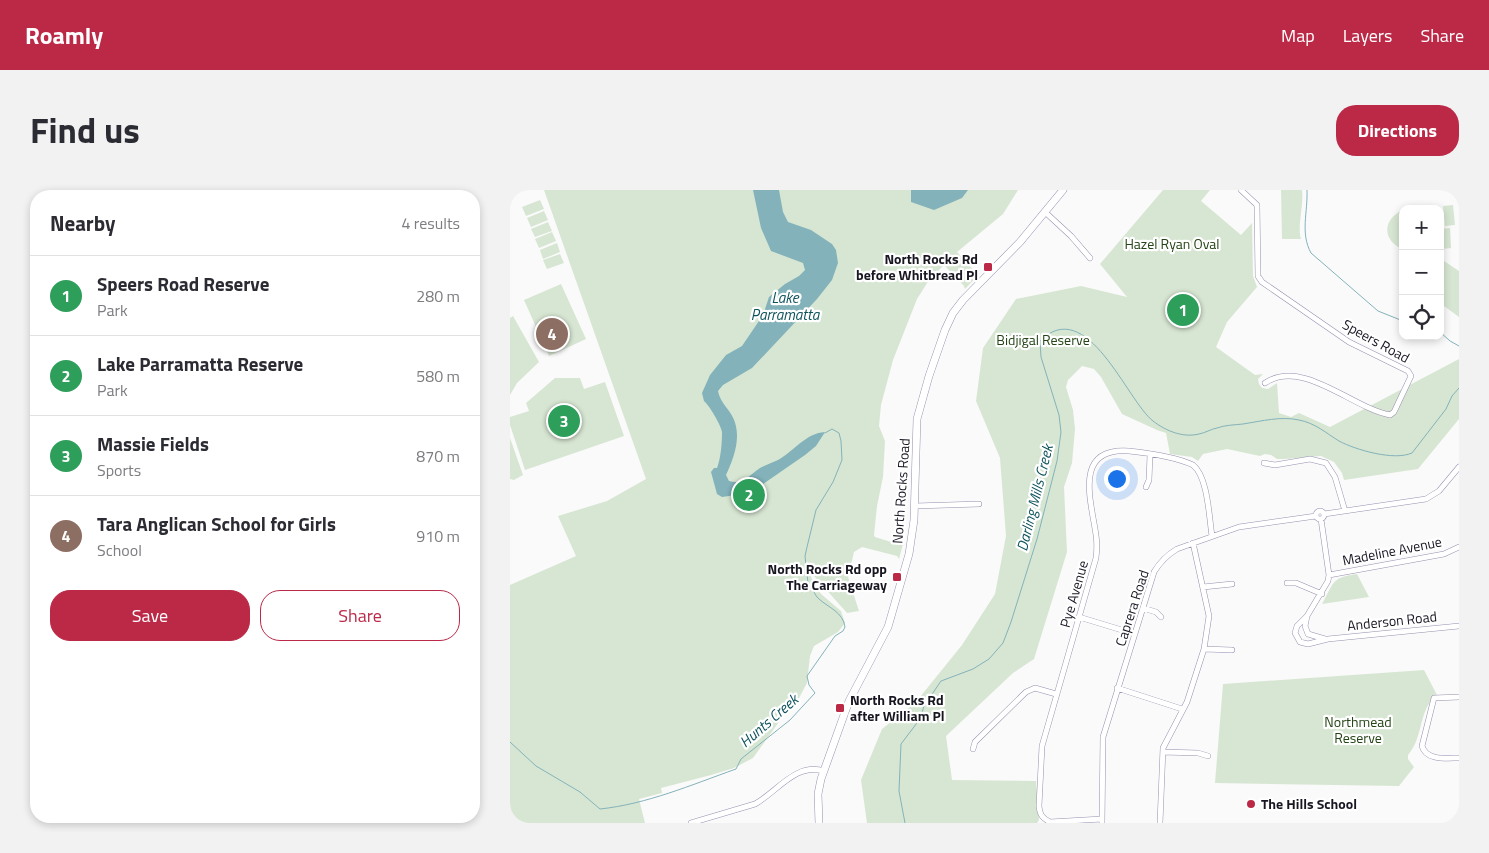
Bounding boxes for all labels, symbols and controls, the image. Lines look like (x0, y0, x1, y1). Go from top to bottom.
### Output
text: Roamly (25, 17, 103, 53)
text: Map (1281, 22, 1315, 49)
text: Layers (1343, 22, 1392, 49)
text: Share (1420, 22, 1464, 49)
text: Find us (30, 103, 140, 157)
button: Directions (1336, 105, 1459, 156)
map controls (1399, 205, 1444, 340)
button: + (1399, 205, 1444, 250)
text: Nearby (50, 207, 115, 239)
text: 4 results (401, 211, 460, 235)
park label: Hazel Ryan Oval (1124, 233, 1220, 254)
place label: North Rocks Rd before Whitbread Pl (856, 248, 978, 285)
button: − (1399, 250, 1444, 295)
marker: North Rocks Rd before Whitbread Pl (982, 261, 994, 273)
text: Speers Road Reserve (97, 269, 269, 298)
text: 1 (62, 284, 70, 308)
text: 280 m (416, 284, 460, 308)
water label: Lake Parramatta (751, 286, 821, 326)
pin: 1 (1167, 291, 1199, 329)
button: locate (1399, 295, 1444, 340)
text: Park (97, 298, 128, 322)
street label: Speers Road (1339, 313, 1414, 368)
pin: 4 (536, 315, 568, 353)
park label: Bidjigal Reserve (996, 329, 1090, 350)
text: Lake Parramatta Reserve (97, 349, 303, 378)
text: 2 (62, 364, 70, 388)
text: 580 m (416, 364, 460, 388)
text: Park (97, 378, 128, 402)
pin: 3 (548, 402, 580, 440)
text: Massie Fields (97, 429, 209, 458)
street label: North Rocks Road (886, 437, 915, 544)
water label: Darling Mills Creek (1010, 440, 1059, 554)
text: 3 (62, 444, 70, 468)
text: 870 m (416, 444, 460, 468)
text: Sports (97, 458, 141, 482)
your location (1104, 466, 1130, 492)
pin: 2 (733, 476, 765, 514)
text: Tara Anglican School for Girls (97, 509, 336, 538)
text: 4 (62, 524, 70, 548)
text: 910 m (416, 524, 460, 548)
street label: Madeline Avenue (1340, 531, 1443, 570)
text: School (97, 538, 142, 562)
place label: North Rocks Rd opp The Carriageway (768, 558, 887, 595)
street label: Pye Avenue (1054, 558, 1093, 630)
street label: Caprera Road (1109, 567, 1154, 649)
marker: North Rocks Rd opp The Carriageway (891, 571, 903, 583)
button: Save (50, 590, 250, 641)
button: Share (260, 590, 460, 641)
street label: Anderson Road (1346, 605, 1438, 636)
water label: Hunts Creek (734, 687, 805, 753)
place label: North Rocks Rd after William Pl (850, 689, 945, 726)
marker: North Rocks Rd after William Pl (834, 702, 846, 714)
park label: Northmead Reserve (1324, 711, 1392, 748)
place label: The Hills School (1261, 793, 1357, 814)
marker: The Hills School (1245, 798, 1257, 810)

